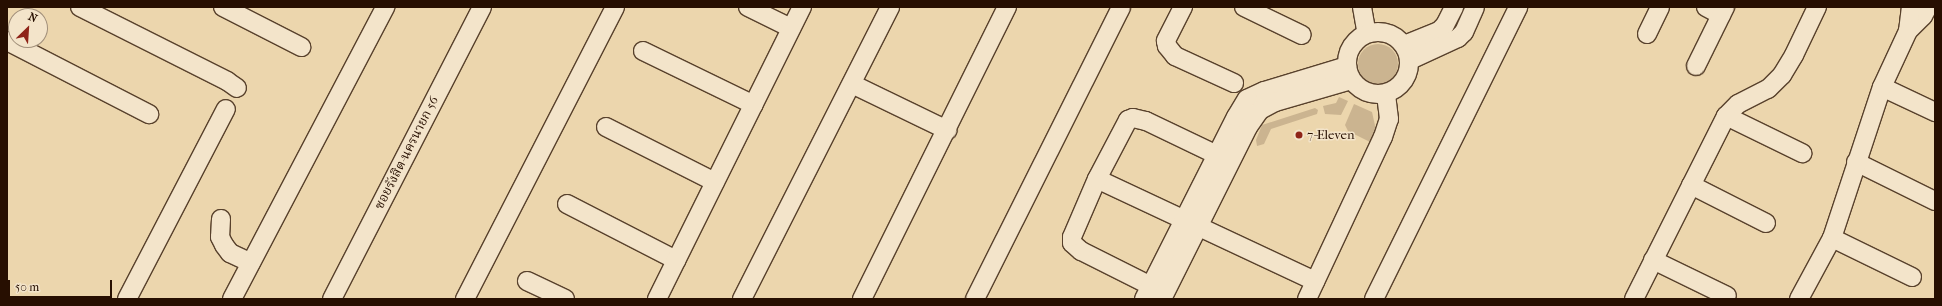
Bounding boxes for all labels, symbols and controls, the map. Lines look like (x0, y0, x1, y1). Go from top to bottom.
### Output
north arrow (8, 8, 48, 48)
text: N (26, 10, 39, 25)
street label: ซอยรังสิต-นครนายก 56 (372, 94, 442, 212)
place label: 7-Eleven (1307, 127, 1355, 143)
marker: 7-Eleven (1294, 130, 1304, 140)
scale bar (10, 272, 114, 298)
text: 50 m (15, 280, 39, 294)

